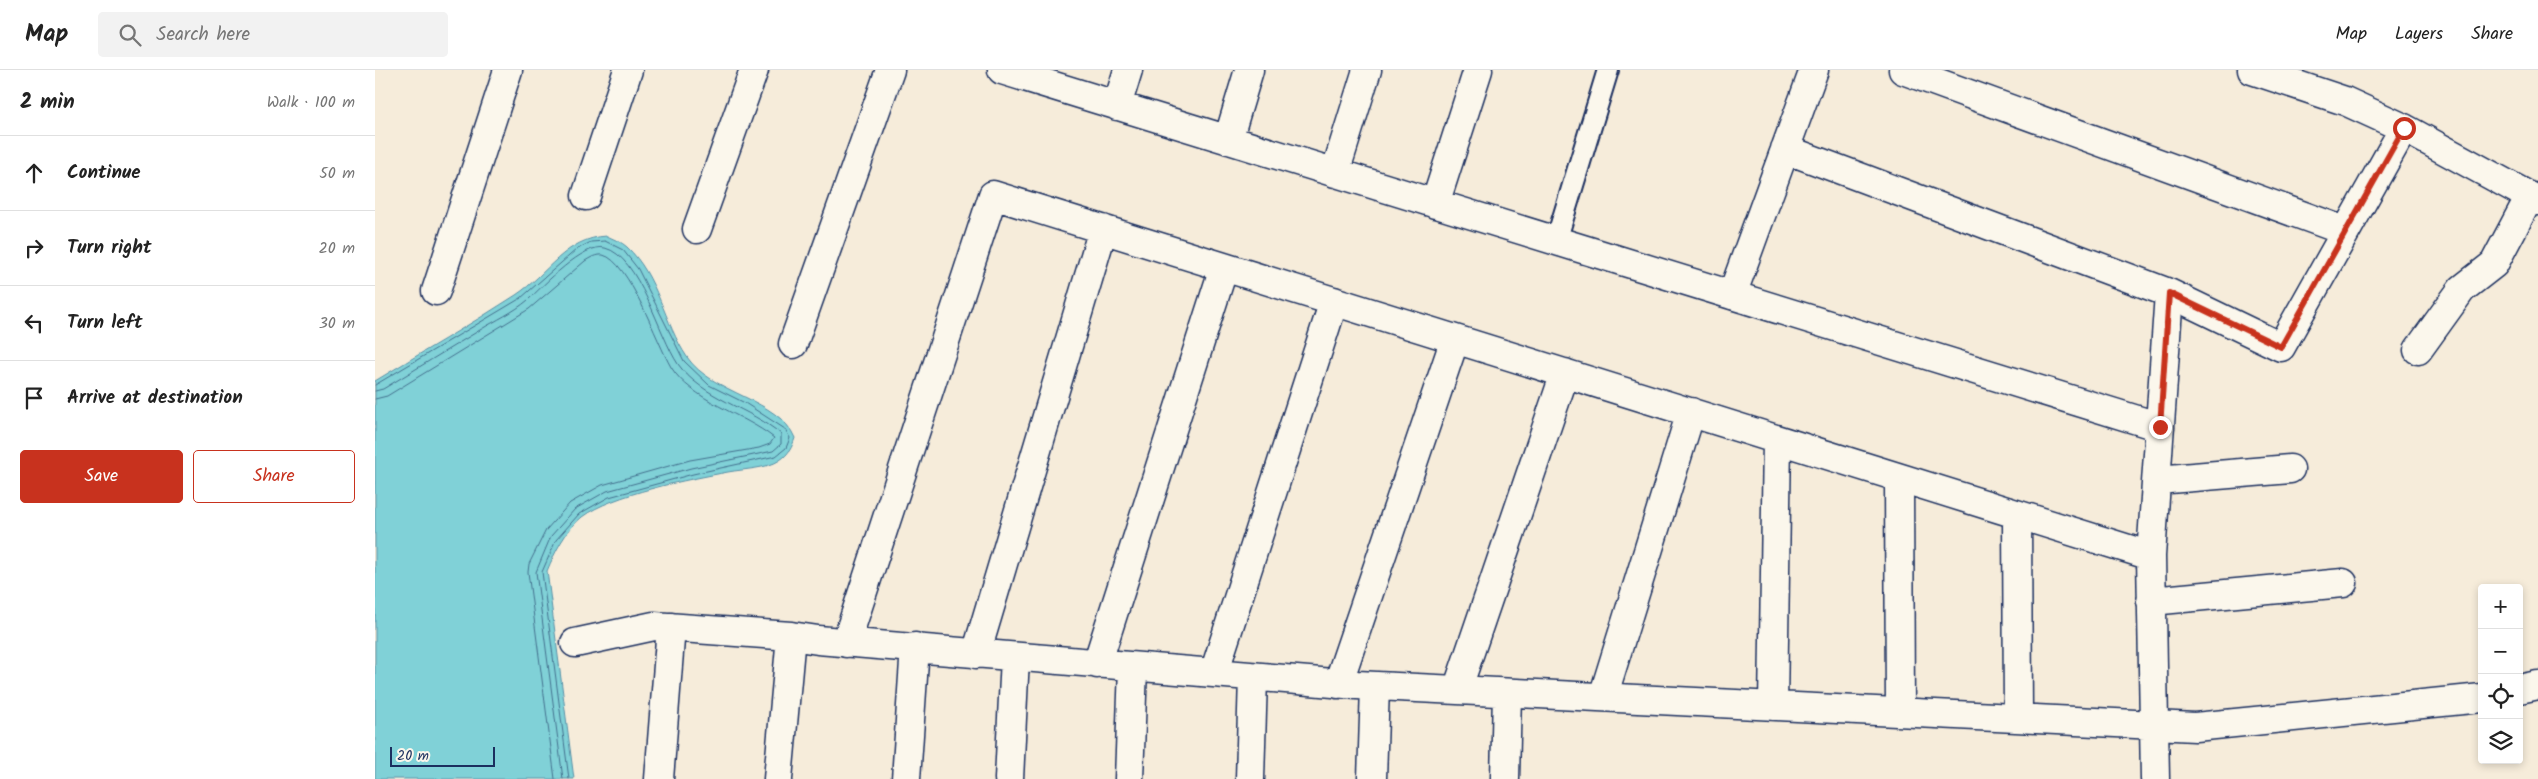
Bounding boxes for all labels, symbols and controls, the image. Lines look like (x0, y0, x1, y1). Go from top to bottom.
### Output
search box (98, 12, 448, 57)
text: Map (25, 15, 68, 54)
text: Search here (156, 20, 250, 50)
text: Map (2336, 20, 2367, 49)
text: Layers (2395, 20, 2443, 49)
text: Share (2471, 20, 2513, 49)
icon: search (116, 21, 144, 49)
text: 2 min (20, 86, 75, 119)
text: Walk · 100 m (267, 90, 355, 115)
route start (2393, 117, 2416, 140)
text: Continue (67, 158, 140, 188)
icon: ahead (20, 159, 48, 187)
text: 50 m (319, 161, 355, 186)
text: Turn right (67, 233, 152, 263)
icon: right (20, 234, 48, 262)
text: 20 m (319, 236, 355, 261)
text: Turn left (67, 308, 142, 338)
icon: left (20, 309, 48, 337)
text: 30 m (319, 311, 355, 336)
text: Arrive at destination (67, 383, 243, 413)
icon: arrive (20, 384, 48, 412)
route end (2149, 416, 2172, 439)
button: Save (20, 450, 183, 503)
button: Share (193, 450, 355, 503)
map controls (2478, 584, 2523, 764)
button: + (2478, 584, 2523, 629)
button: − (2478, 629, 2523, 674)
button: locate (2478, 674, 2523, 719)
button: layers (2478, 719, 2523, 764)
scale bar (390, 744, 495, 767)
text: 20 m (397, 745, 429, 767)

